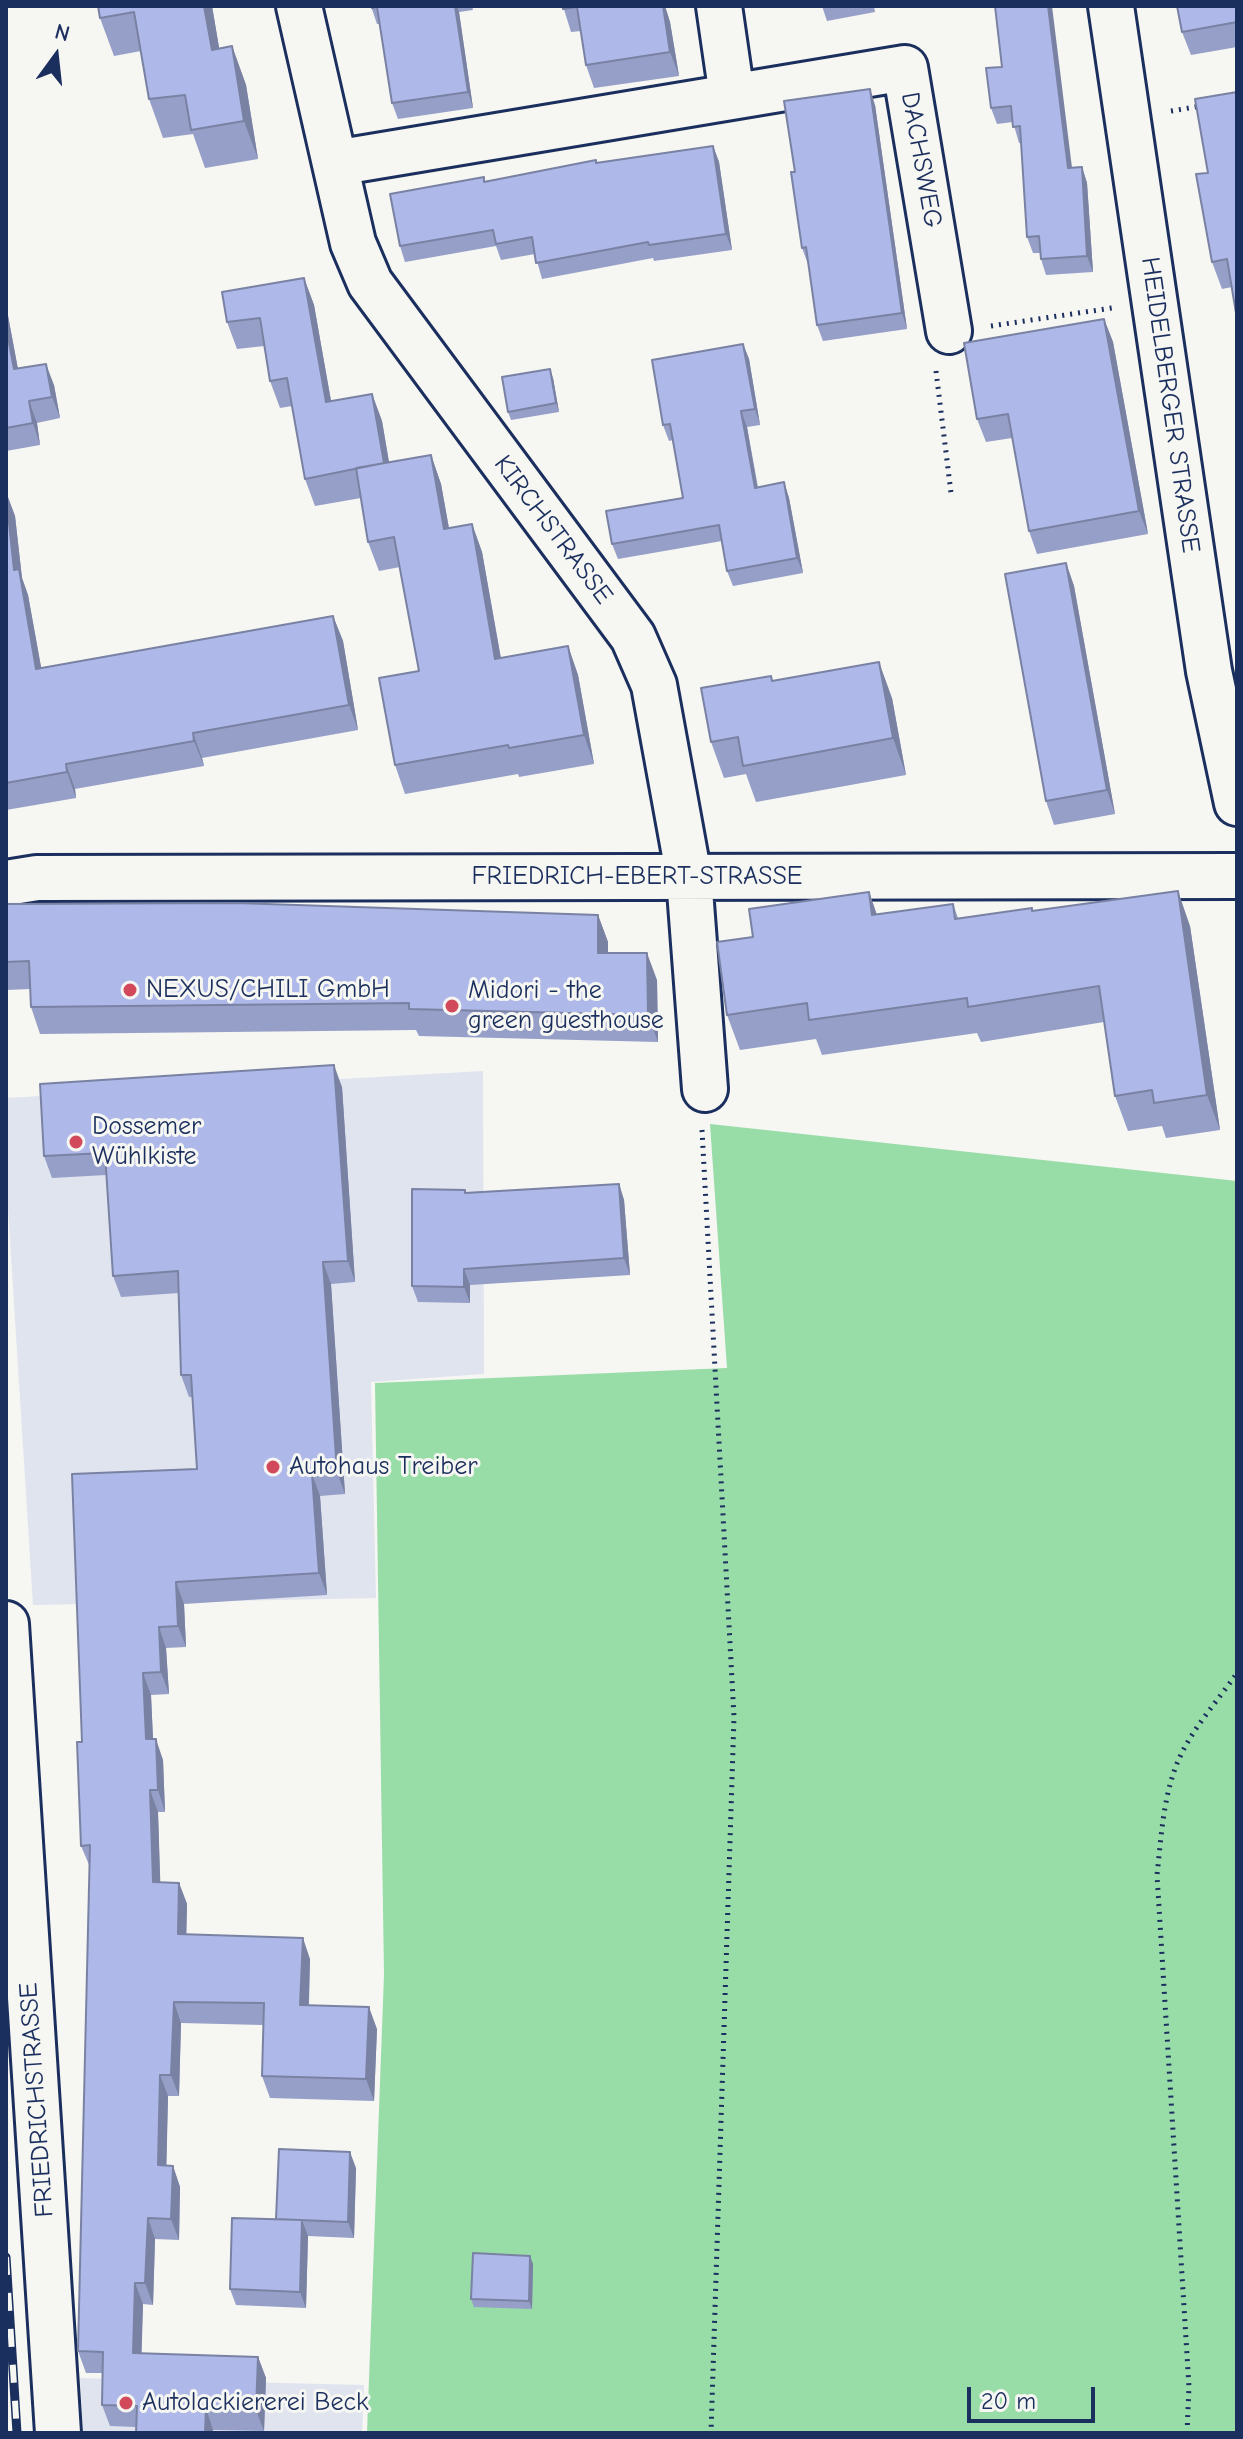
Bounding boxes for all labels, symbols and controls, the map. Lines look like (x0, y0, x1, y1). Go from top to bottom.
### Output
north arrow (16, 16, 96, 96)
text: N (52, 18, 73, 47)
street label: DACHSWEG (894, 90, 948, 230)
street label: HEIDELBERGER STRASSE (1134, 255, 1206, 555)
street label: KIRCHSTRASSE (487, 450, 619, 610)
street label: FRIEDRICH-EBERT-STRASSE (472, 861, 802, 893)
place label: NEXUS/CHILI GmbH (146, 974, 390, 1006)
place label: Midori - the green guesthouse (468, 975, 664, 1036)
marker: NEXUS/CHILI GmbH (121, 981, 139, 999)
marker: Midori - the green guesthouse (443, 997, 461, 1015)
place label: Dossemer Wühlkiste (92, 1111, 201, 1172)
marker: Dossemer Wühlkiste (67, 1133, 85, 1151)
place label: Autohaus Treiber (289, 1451, 478, 1483)
marker: Autohaus Treiber (264, 1458, 282, 1476)
street label: FRIEDRICHSTRASSE (13, 1982, 61, 2218)
scale bar (971, 2371, 1099, 2421)
place label: Autolackiererei Beck (142, 2387, 369, 2419)
text: 20 m (981, 2387, 1036, 2415)
marker: Autolackiererei Beck (117, 2394, 135, 2412)

